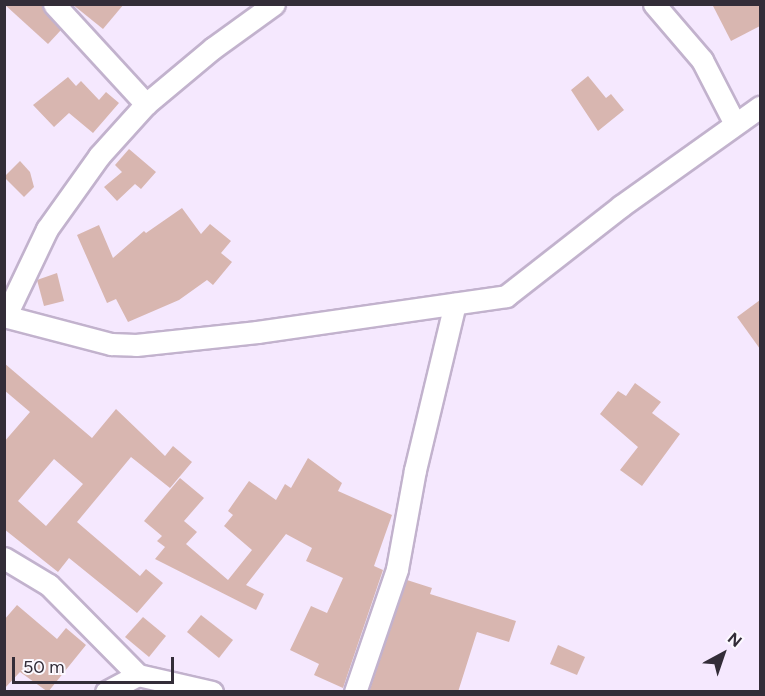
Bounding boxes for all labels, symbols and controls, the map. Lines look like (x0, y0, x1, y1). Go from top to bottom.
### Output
north arrow (693, 624, 753, 684)
text: N (724, 629, 746, 651)
scale bar (15, 645, 177, 683)
text: 50 m (23, 656, 65, 678)

